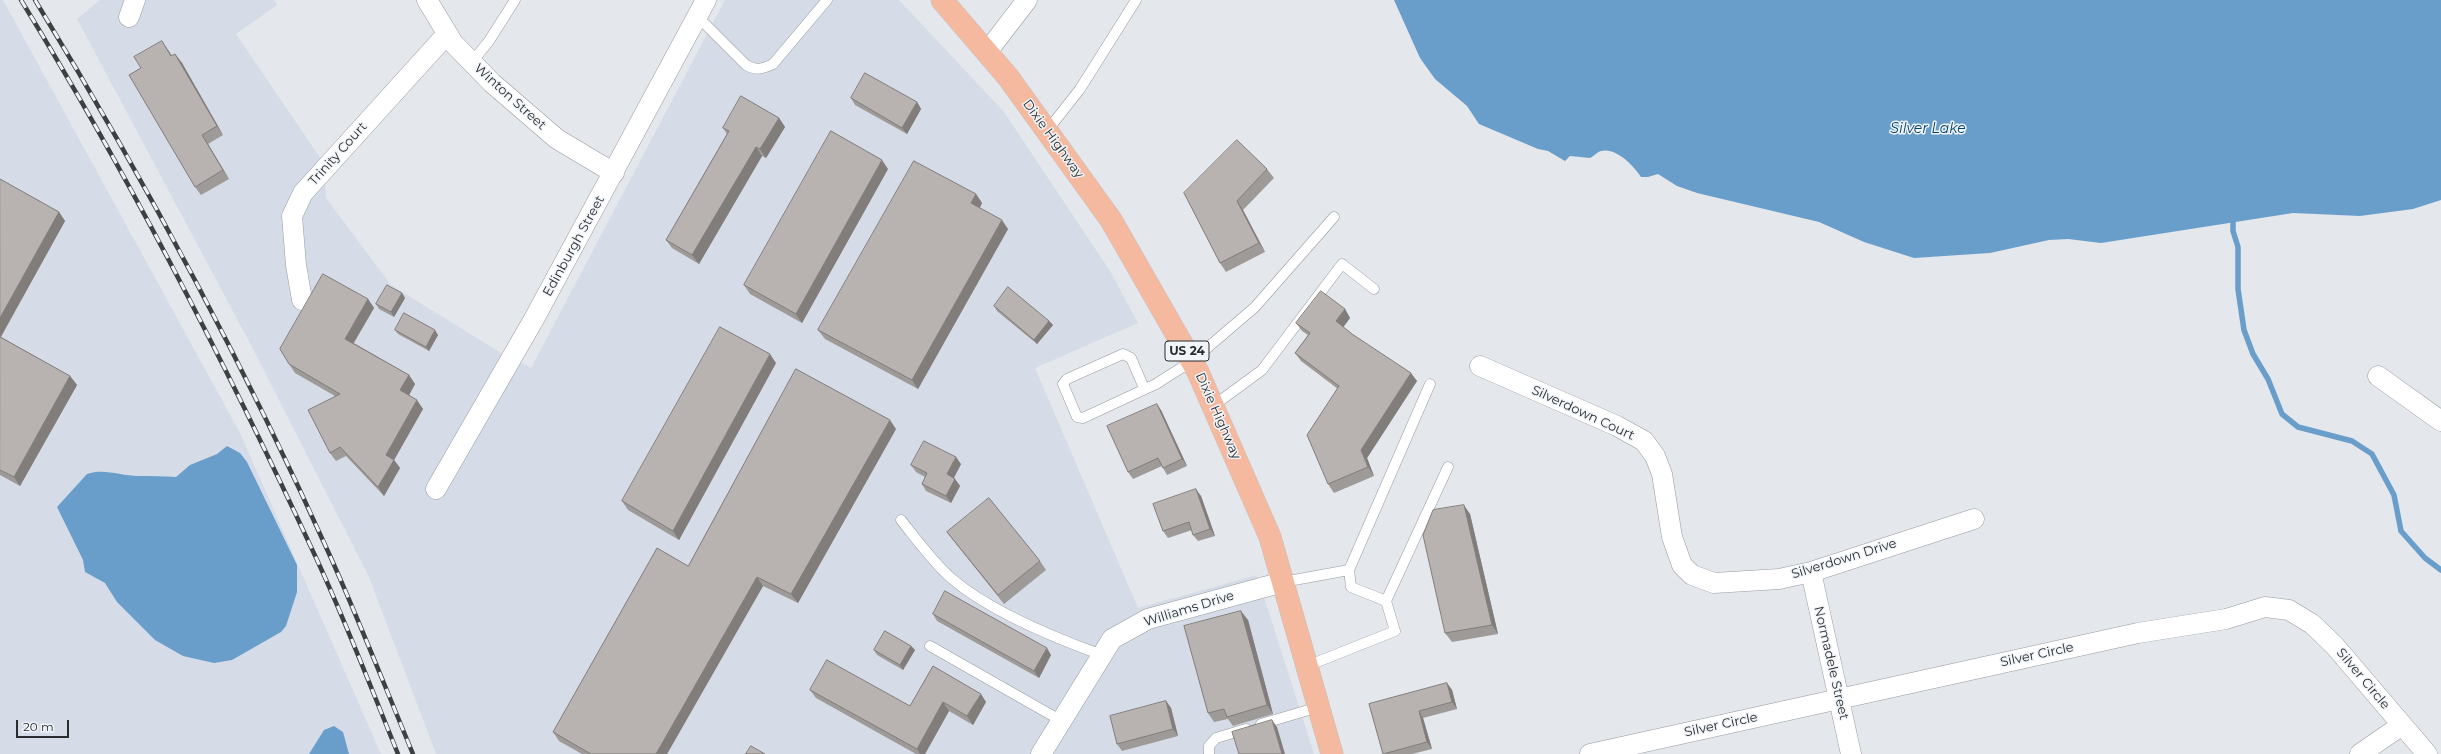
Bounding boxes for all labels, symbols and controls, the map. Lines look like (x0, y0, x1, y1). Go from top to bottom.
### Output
street label: Winton Street (471, 61, 549, 133)
street label: Dixie Highway (1019, 97, 1087, 181)
street label: Trinity Court (305, 119, 371, 189)
water label: Silver Lake (1890, 121, 1966, 137)
street label: Edinburgh Street (540, 193, 608, 299)
road number: US 24 (1165, 341, 1209, 361)
street label: Dixie Highway (1192, 370, 1244, 462)
street label: Silverdown Court (1529, 382, 1637, 444)
street label: Silverdown Drive (1790, 536, 1898, 582)
street label: Williams Drive (1142, 588, 1236, 630)
street label: Normadele Street (1810, 605, 1852, 721)
street label: Silver Circle (1999, 640, 2075, 670)
street label: Silver Circle (2333, 645, 2393, 713)
street label: Silver Circle (1683, 710, 1759, 740)
scale bar (18, 712, 71, 738)
text: 20 m (23, 719, 54, 734)

